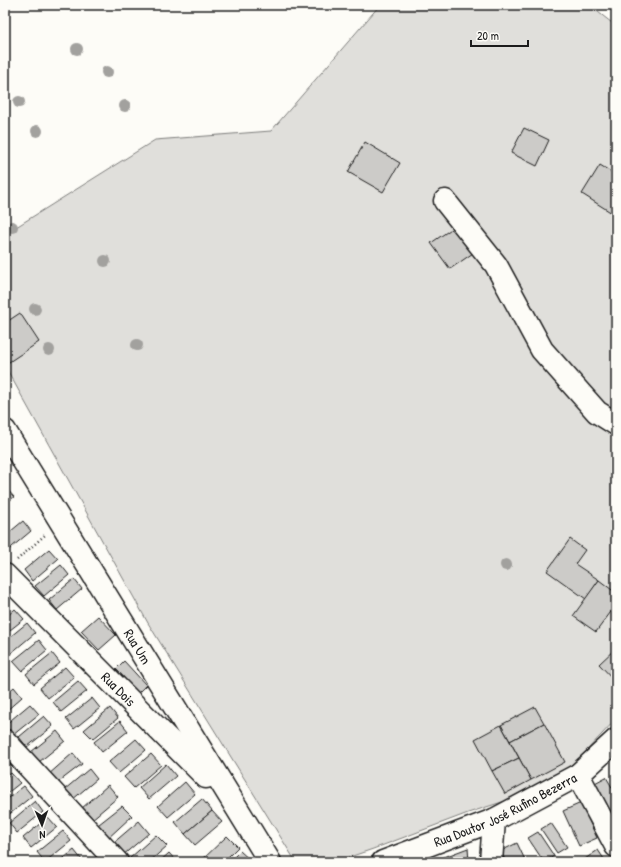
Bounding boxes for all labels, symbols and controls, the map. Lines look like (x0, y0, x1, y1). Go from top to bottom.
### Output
scale bar (471, 22, 528, 48)
text: 20 m (477, 27, 499, 44)
street label: Rua Um (120, 625, 156, 667)
street label: Rua Dois (98, 667, 140, 710)
street label: Rua Doutor José Rufino Bezerra (431, 767, 580, 851)
north arrow (22, 805, 62, 845)
text: N (39, 828, 46, 842)

